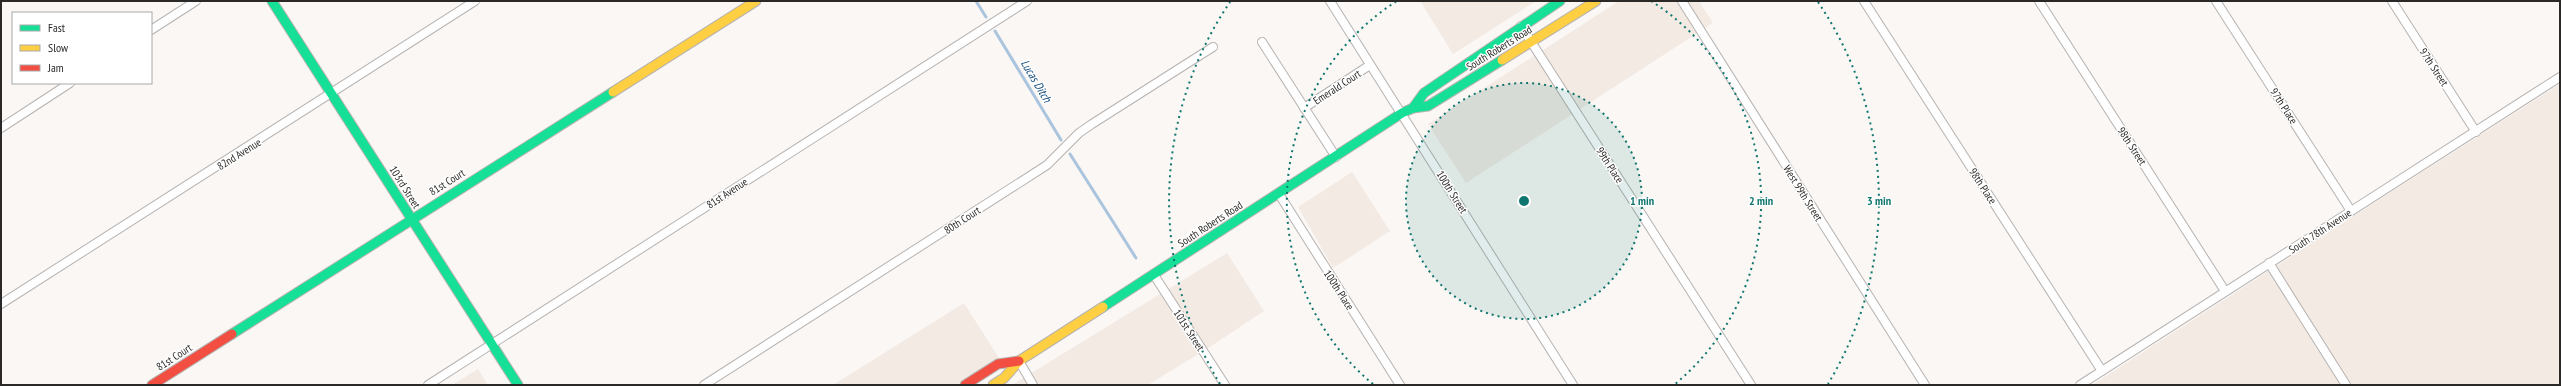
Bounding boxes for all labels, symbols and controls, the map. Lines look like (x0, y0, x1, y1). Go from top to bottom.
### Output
legend (12, 12, 152, 84)
text: Fast (48, 20, 66, 35)
street label: South Roberts Road (1464, 22, 1534, 74)
text: Slow (48, 40, 69, 55)
street label: 97th Street (2416, 45, 2452, 89)
water label: Lucas Ditch (1018, 57, 1055, 106)
text: Jam (47, 60, 64, 75)
street label: Emerald Court (1311, 66, 1363, 108)
street label: 97th Place (2267, 85, 2301, 127)
street label: 98th Street (2114, 124, 2150, 168)
street label: 82nd Avenue (214, 135, 264, 173)
street label: 99th Place (1593, 144, 1627, 186)
street label: West 99th Street (1780, 162, 1826, 224)
street label: 103rd Street (386, 163, 424, 211)
street label: 98th Place (1966, 165, 2000, 207)
street label: 81st Court (427, 166, 467, 198)
street label: 100th Street (1433, 168, 1471, 216)
street label: 81st Avenue (704, 174, 751, 212)
text: 1 min (1630, 193, 1654, 208)
text: 2 min (1749, 193, 1773, 208)
text: 3 min (1867, 193, 1891, 208)
centre of rings (1517, 194, 1531, 208)
street label: South Roberts Road (1175, 198, 1245, 250)
street label: 80th Court (941, 203, 983, 237)
street label: South 78th Avenue (2286, 205, 2354, 256)
street label: 100th Place (1321, 267, 1357, 313)
street label: 101st Street (1170, 307, 1208, 353)
street label: 81st Court (154, 340, 194, 374)

